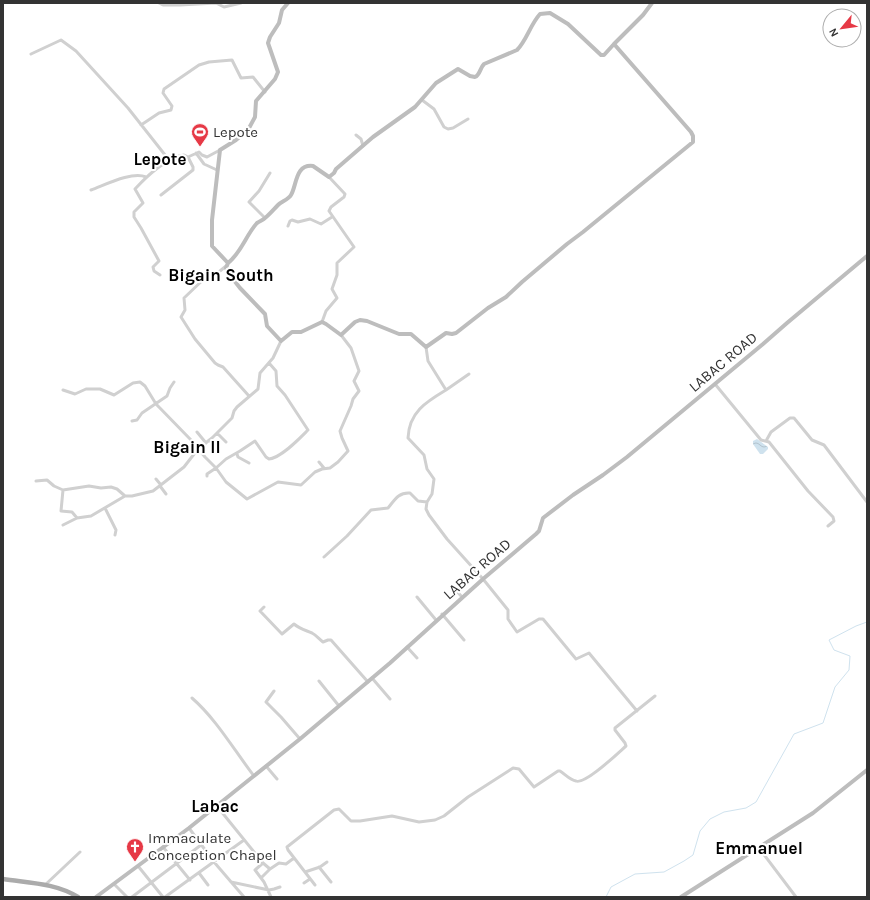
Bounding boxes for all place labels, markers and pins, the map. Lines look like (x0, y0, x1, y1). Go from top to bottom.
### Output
sports icon: Lepote (190, 122, 210, 147)
place label: Lepote (213, 123, 258, 141)
place label: Immaculate Conception Chapel (148, 829, 277, 864)
church icon: Immaculate Conception Chapel (125, 837, 145, 862)

